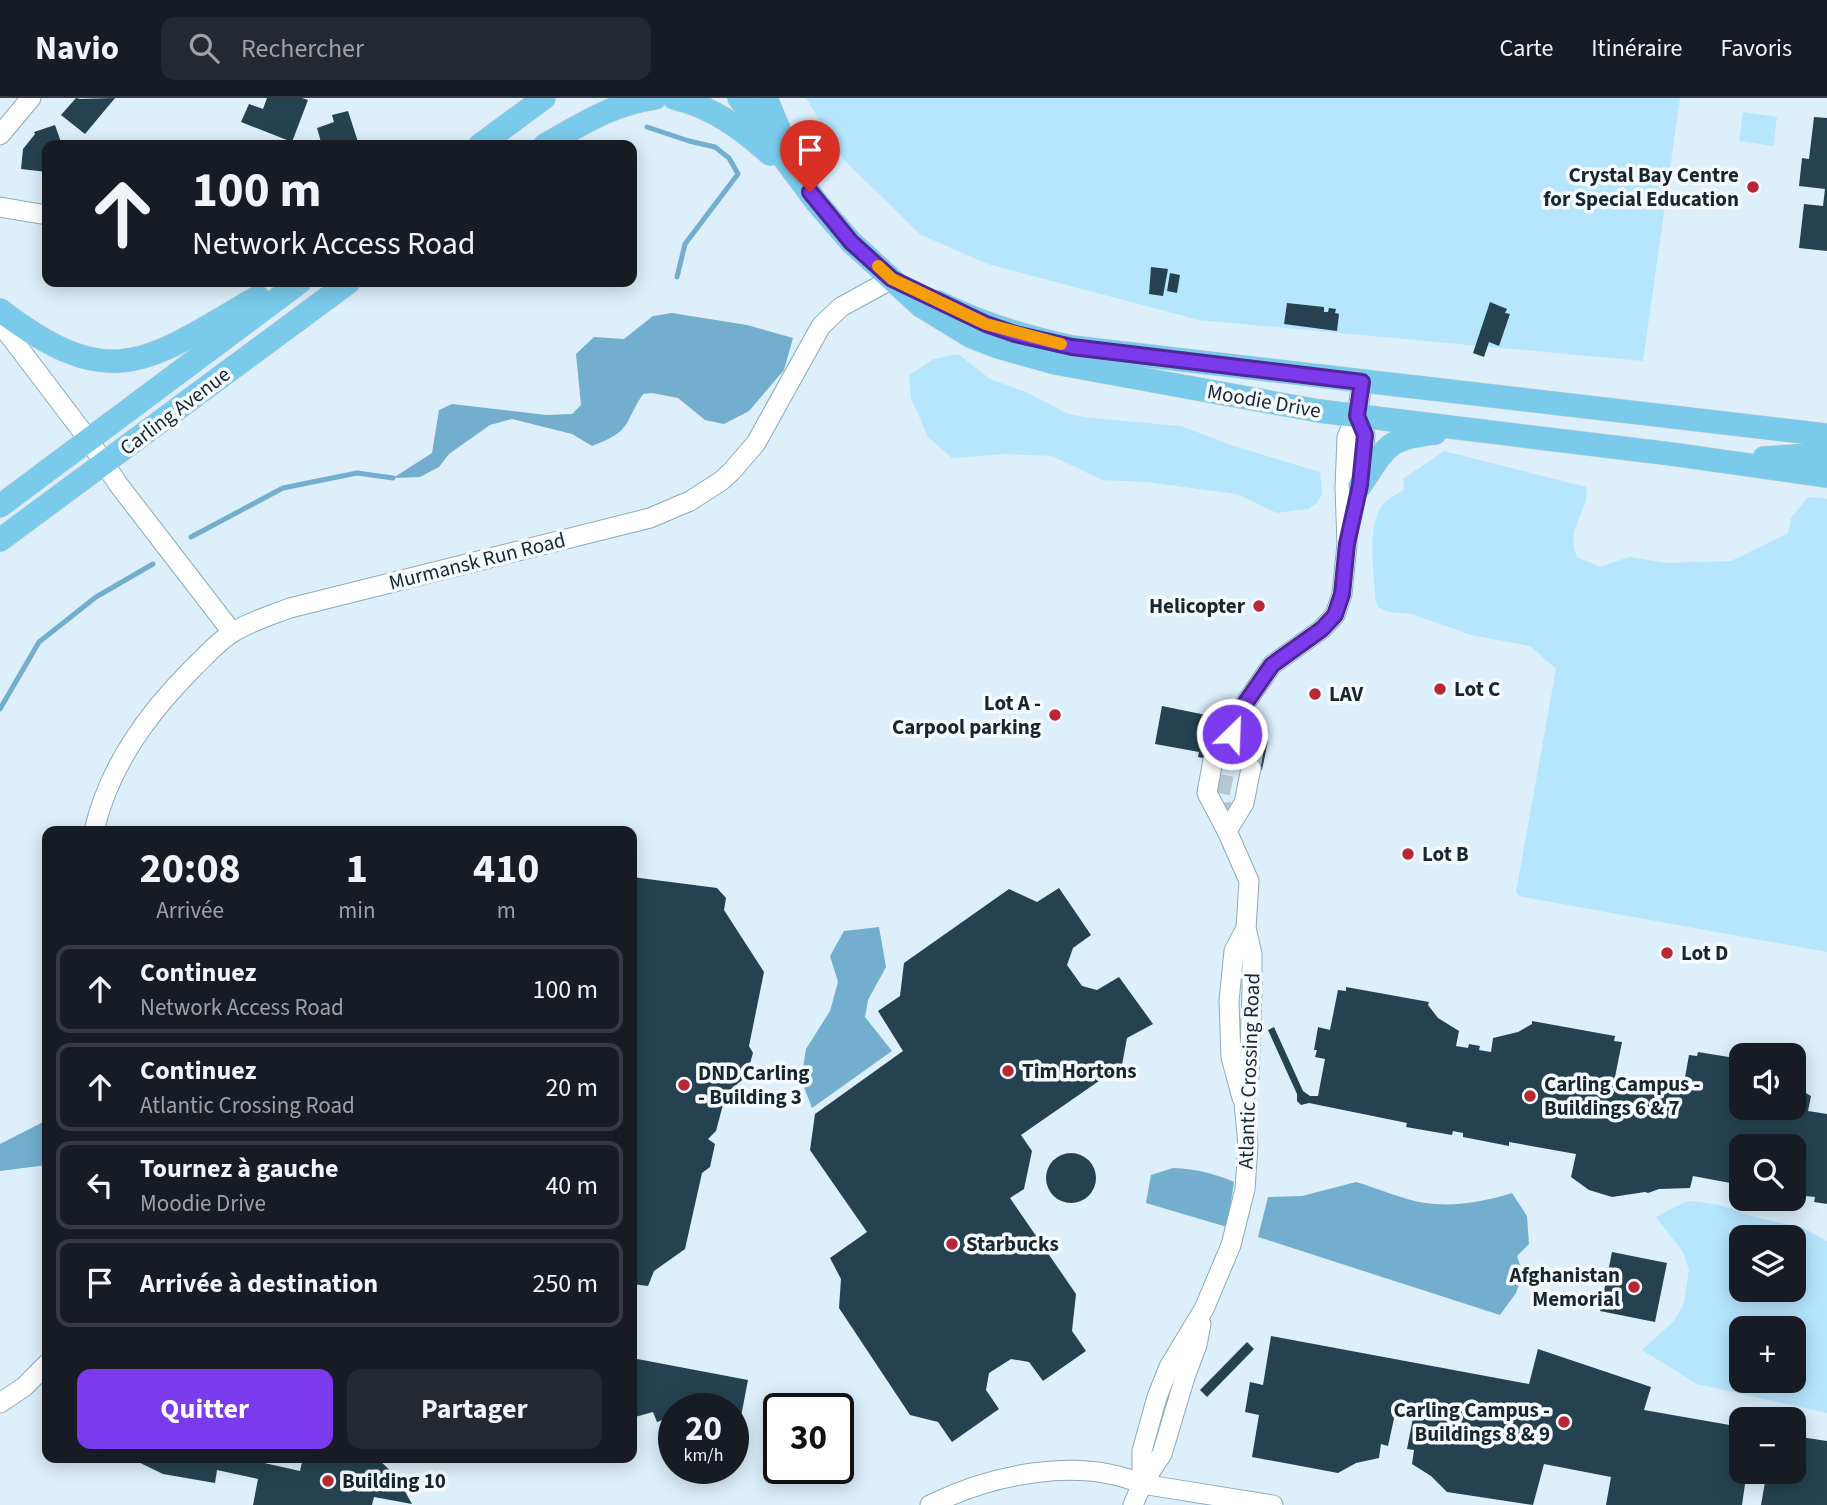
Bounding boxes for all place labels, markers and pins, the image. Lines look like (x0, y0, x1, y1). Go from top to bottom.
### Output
pin (780, 120, 840, 192)
place label: Crystal Bay Centre for Special Education (1543, 160, 1739, 214)
marker: Crystal Bay Centre for Special Education (1745, 179, 1761, 195)
place label: Helicopter (1149, 591, 1246, 621)
marker: Helicopter (1251, 598, 1267, 614)
place label: Lot C (1454, 674, 1500, 704)
place label: LAV (1329, 679, 1363, 709)
marker: Lot C (1432, 681, 1448, 697)
marker: LAV (1307, 686, 1323, 702)
place label: Lot A - Carpool parking (892, 688, 1041, 742)
marker: Lot A - Carpool parking (1047, 707, 1063, 723)
place label: Lot B (1422, 839, 1469, 869)
marker: Lot B (1400, 846, 1416, 862)
place label: Lot D (1681, 938, 1728, 968)
marker: Lot D (1659, 945, 1675, 961)
place label: Tim Hortons (1022, 1056, 1136, 1086)
place label: DND Carling - Building 3 (698, 1058, 810, 1112)
marker: Tim Hortons (1000, 1063, 1016, 1079)
place label: Carling Campus - Buildings 6 & 7 (1544, 1069, 1701, 1123)
marker: DND Carling - Building 3 (676, 1077, 692, 1093)
marker: Carling Campus - Buildings 6 & 7 (1522, 1088, 1538, 1104)
place label: Starbucks (966, 1229, 1059, 1259)
marker: Starbucks (944, 1236, 960, 1252)
place label: Afghanistan Memorial (1509, 1260, 1620, 1314)
marker: Afghanistan Memorial (1626, 1279, 1642, 1295)
place label: Carling Campus - Buildings 8 & 9 (1393, 1395, 1550, 1449)
marker: Carling Campus - Buildings 8 & 9 (1556, 1414, 1572, 1430)
place label: Building 10 (342, 1466, 446, 1496)
marker: Building 10 (320, 1473, 336, 1489)

